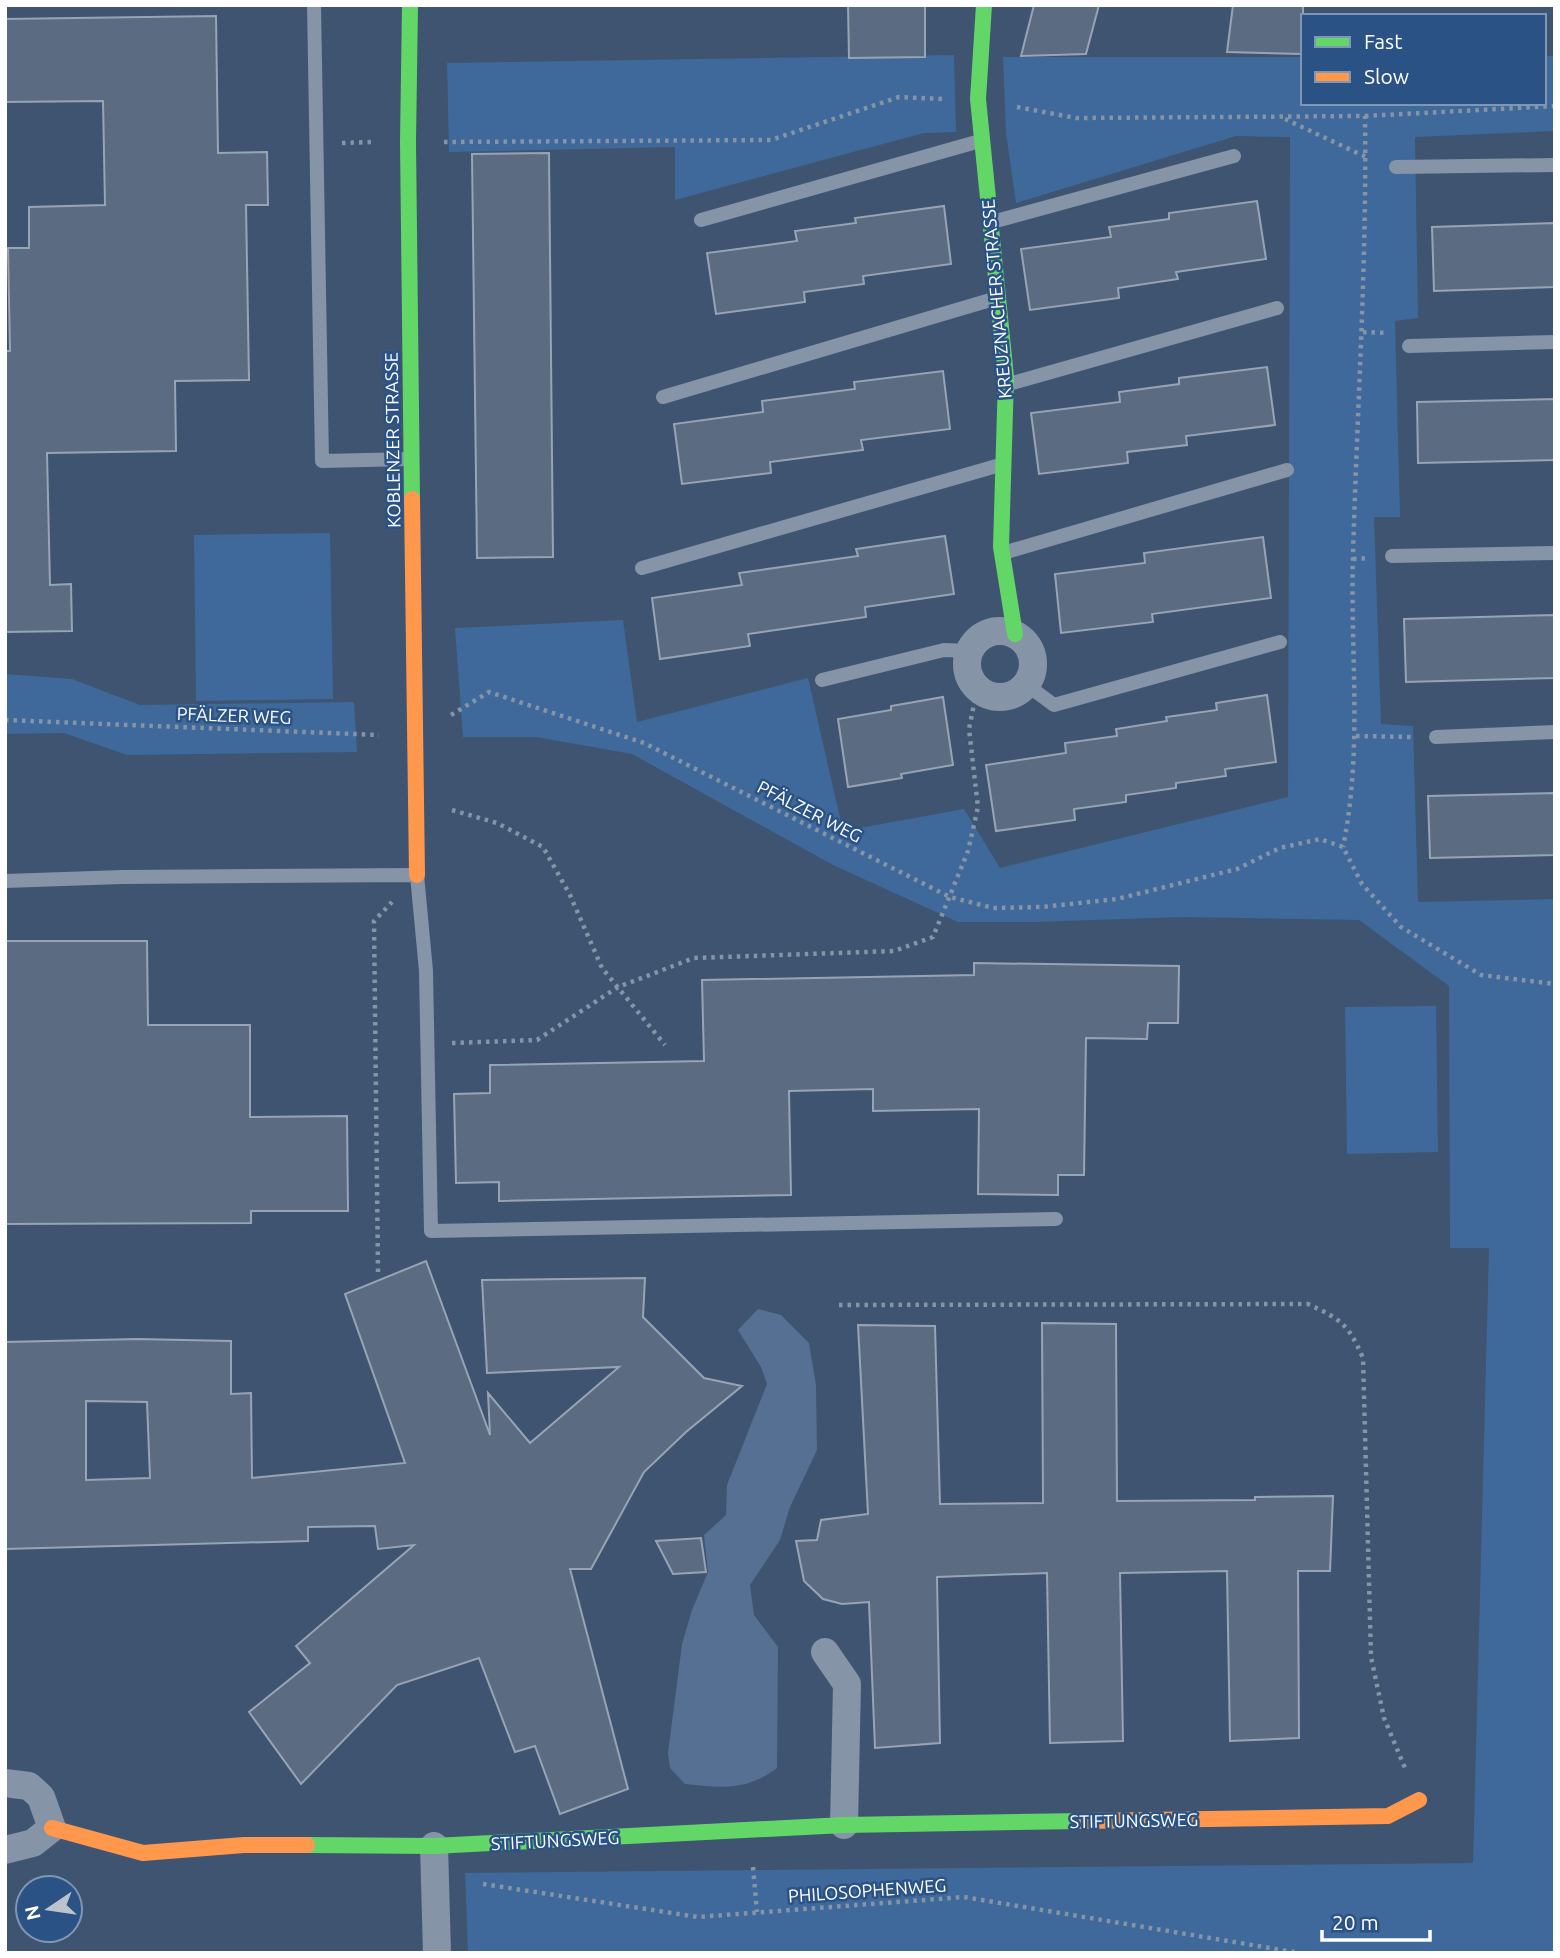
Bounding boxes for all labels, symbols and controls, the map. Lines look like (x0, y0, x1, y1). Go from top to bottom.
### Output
legend (1301, 14, 1546, 105)
text: Fast (1364, 29, 1402, 53)
text: Slow (1364, 64, 1409, 88)
street label: KREUZNACHER STRASSE (977, 198, 1015, 400)
street label: KOBLENZER STRASSE (380, 352, 404, 528)
street label: PFÄLZER WEG (176, 703, 292, 727)
street label: PFÄLZER WEG (754, 776, 866, 846)
street label: STIFTUNGSWEG (1070, 1809, 1198, 1831)
street label: STIFTUNGSWEG (490, 1827, 620, 1853)
north arrow (14, 1874, 84, 1944)
street label: PHILOSOPHENWEG (787, 1874, 947, 1906)
scale bar (1322, 1898, 1430, 1942)
text: N (20, 1903, 45, 1922)
text: 20 m (1332, 1910, 1379, 1934)

